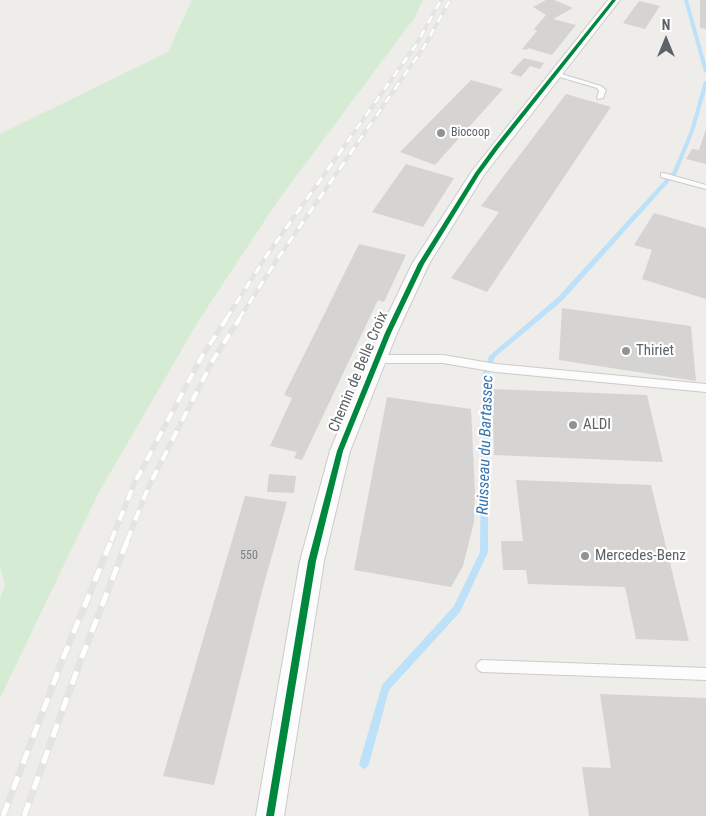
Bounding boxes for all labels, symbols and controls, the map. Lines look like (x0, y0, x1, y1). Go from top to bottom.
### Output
north arrow (641, 15, 691, 65)
text: N (662, 17, 670, 33)
place label: Biocoop (451, 126, 490, 140)
marker: Biocoop (435, 127, 447, 139)
street label: Chemin de Belle Croix (325, 309, 393, 435)
place label: Thiriet (636, 342, 674, 360)
marker: Thiriet (620, 345, 632, 357)
water label: Ruisseau du Bartassec (474, 375, 498, 515)
place label: ALDI (583, 416, 611, 434)
marker: ALDI (567, 419, 579, 431)
place label: Mercedes-Benz (595, 547, 686, 565)
house number: 550 (240, 549, 258, 563)
marker: Mercedes-Benz (579, 550, 591, 562)

